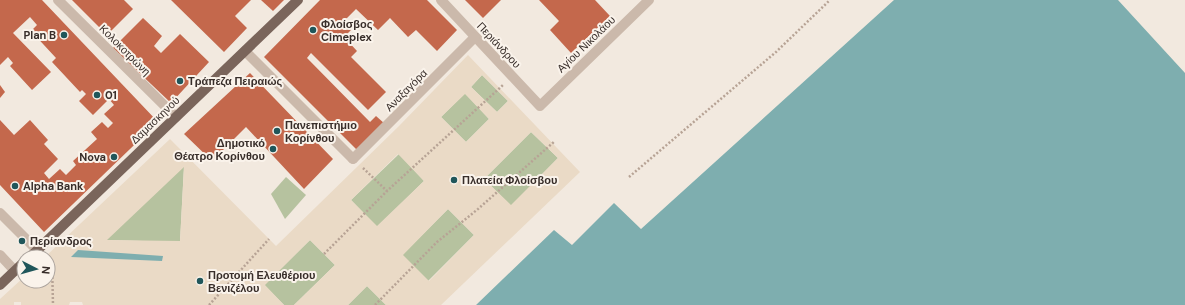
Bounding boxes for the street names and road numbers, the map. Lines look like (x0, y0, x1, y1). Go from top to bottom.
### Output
street label: Αγίου Νικολάου (554, 13, 618, 75)
street label: Περιάνδρου (474, 19, 524, 71)
street label: Κολοκοτρώνη (96, 21, 154, 79)
street label: Αναξαγόρα (382, 65, 431, 114)
street label: Δαμασκηνού (128, 93, 182, 147)

